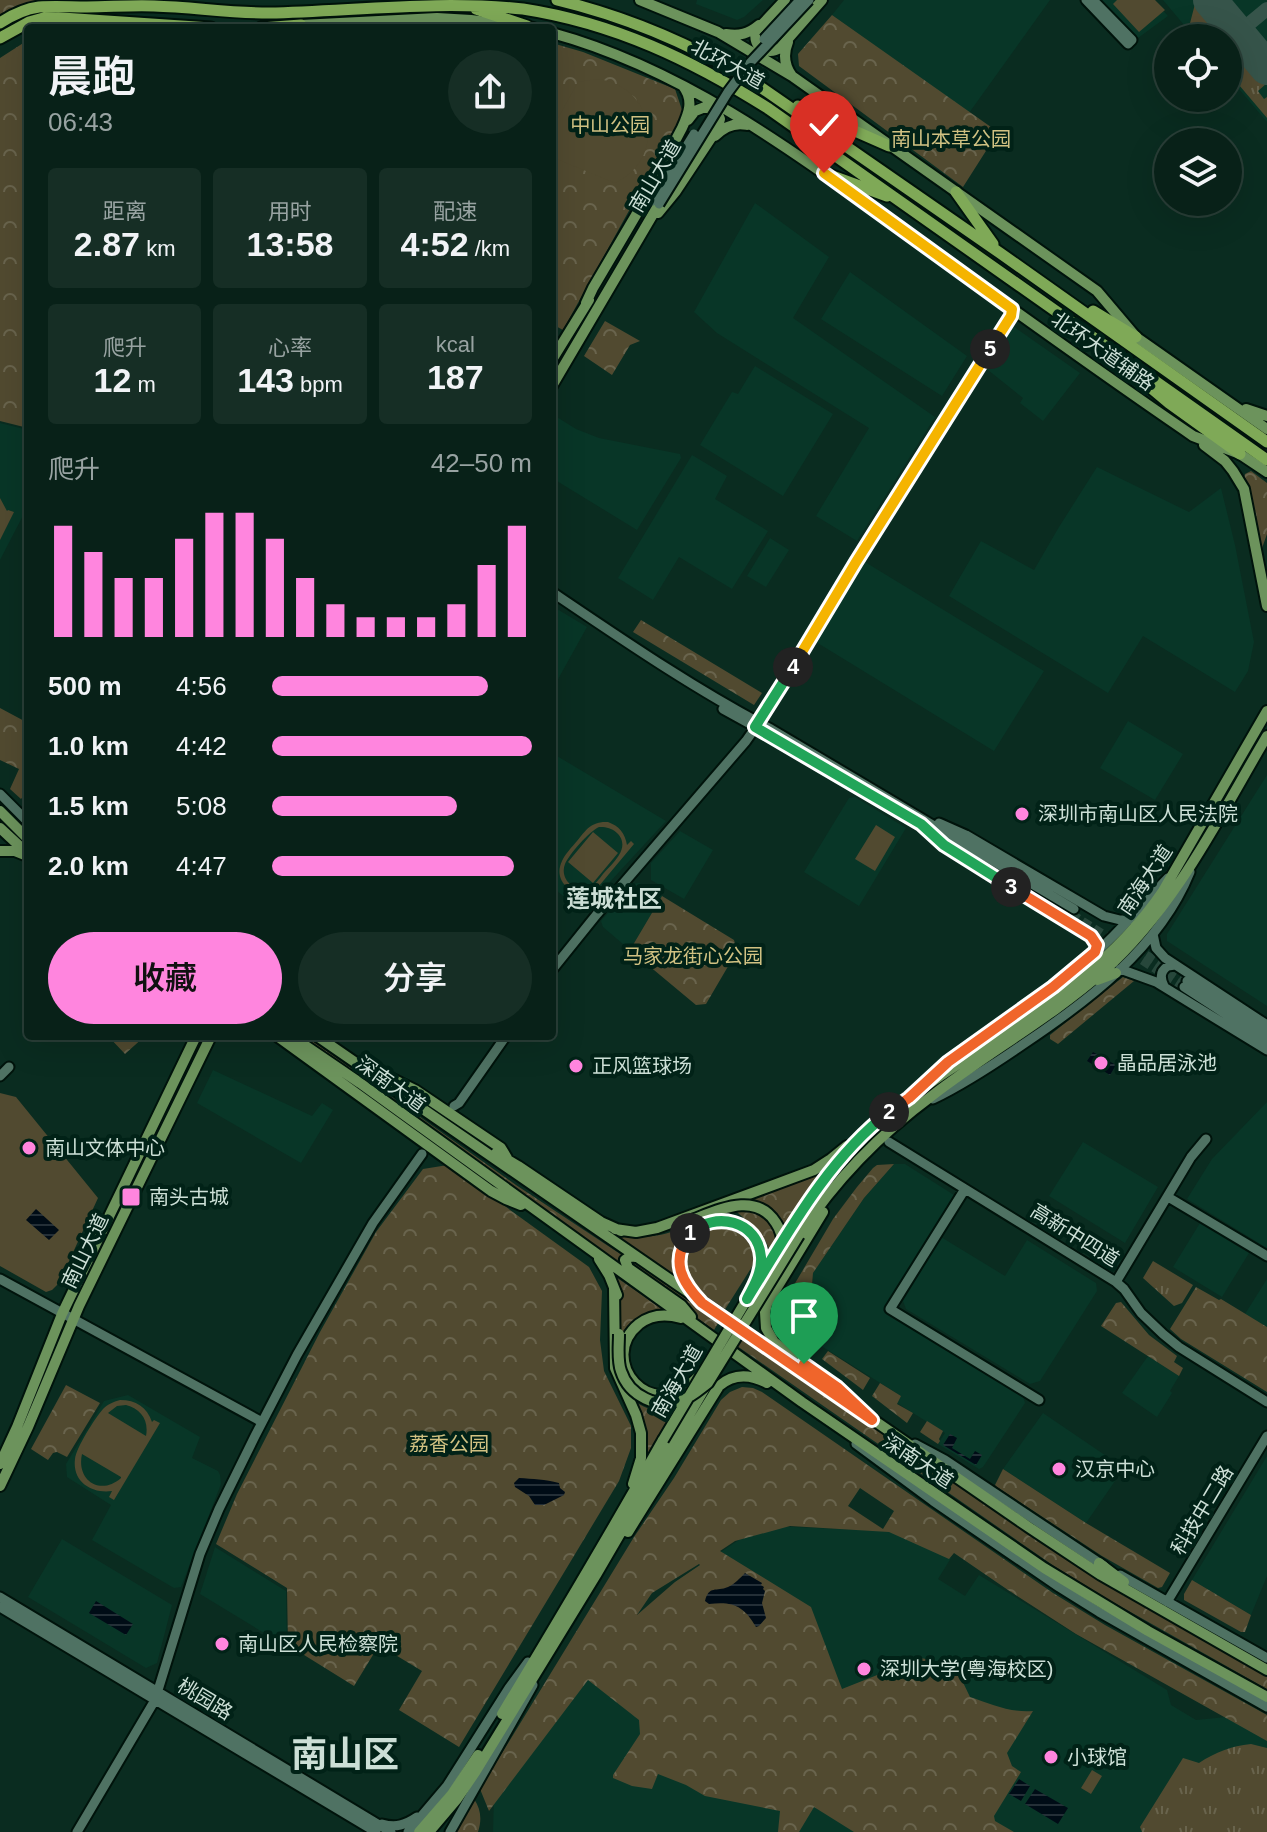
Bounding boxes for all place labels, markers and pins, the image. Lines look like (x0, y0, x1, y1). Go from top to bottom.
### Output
pin (790, 91, 858, 173)
pin: 5 (970, 329, 1010, 369)
pin: 4 (773, 647, 813, 687)
place label: 深圳市南山区人民法院 (1038, 803, 1238, 825)
marker: 深圳市南山区人民法院 (1013, 805, 1031, 823)
pin: 3 (991, 867, 1031, 907)
place label: 晶品居泳池 (1117, 1052, 1217, 1074)
marker: 晶品居泳池 (1092, 1054, 1110, 1072)
place label: 正风篮球场 (592, 1055, 692, 1077)
marker: 正风篮球场 (567, 1057, 585, 1075)
pin: 2 (869, 1092, 909, 1132)
place label: 南山文体中心 (45, 1137, 165, 1159)
marker: 南山文体中心 (20, 1139, 38, 1157)
marker: 南头古城 (120, 1186, 142, 1208)
place label: 南头古城 (149, 1186, 229, 1208)
pin: 1 (670, 1213, 710, 1253)
pin (770, 1282, 838, 1364)
place label: 汉京中心 (1075, 1458, 1155, 1480)
marker: 汉京中心 (1050, 1460, 1068, 1478)
place label: 南山区人民检察院 (238, 1633, 398, 1655)
marker: 南山区人民检察院 (213, 1635, 231, 1653)
place label: 深圳大学(粤海校区) (880, 1658, 1053, 1680)
marker: 深圳大学(粤海校区) (855, 1660, 873, 1678)
place label: 小球馆 (1067, 1746, 1127, 1768)
marker: 小球馆 (1042, 1748, 1060, 1766)

